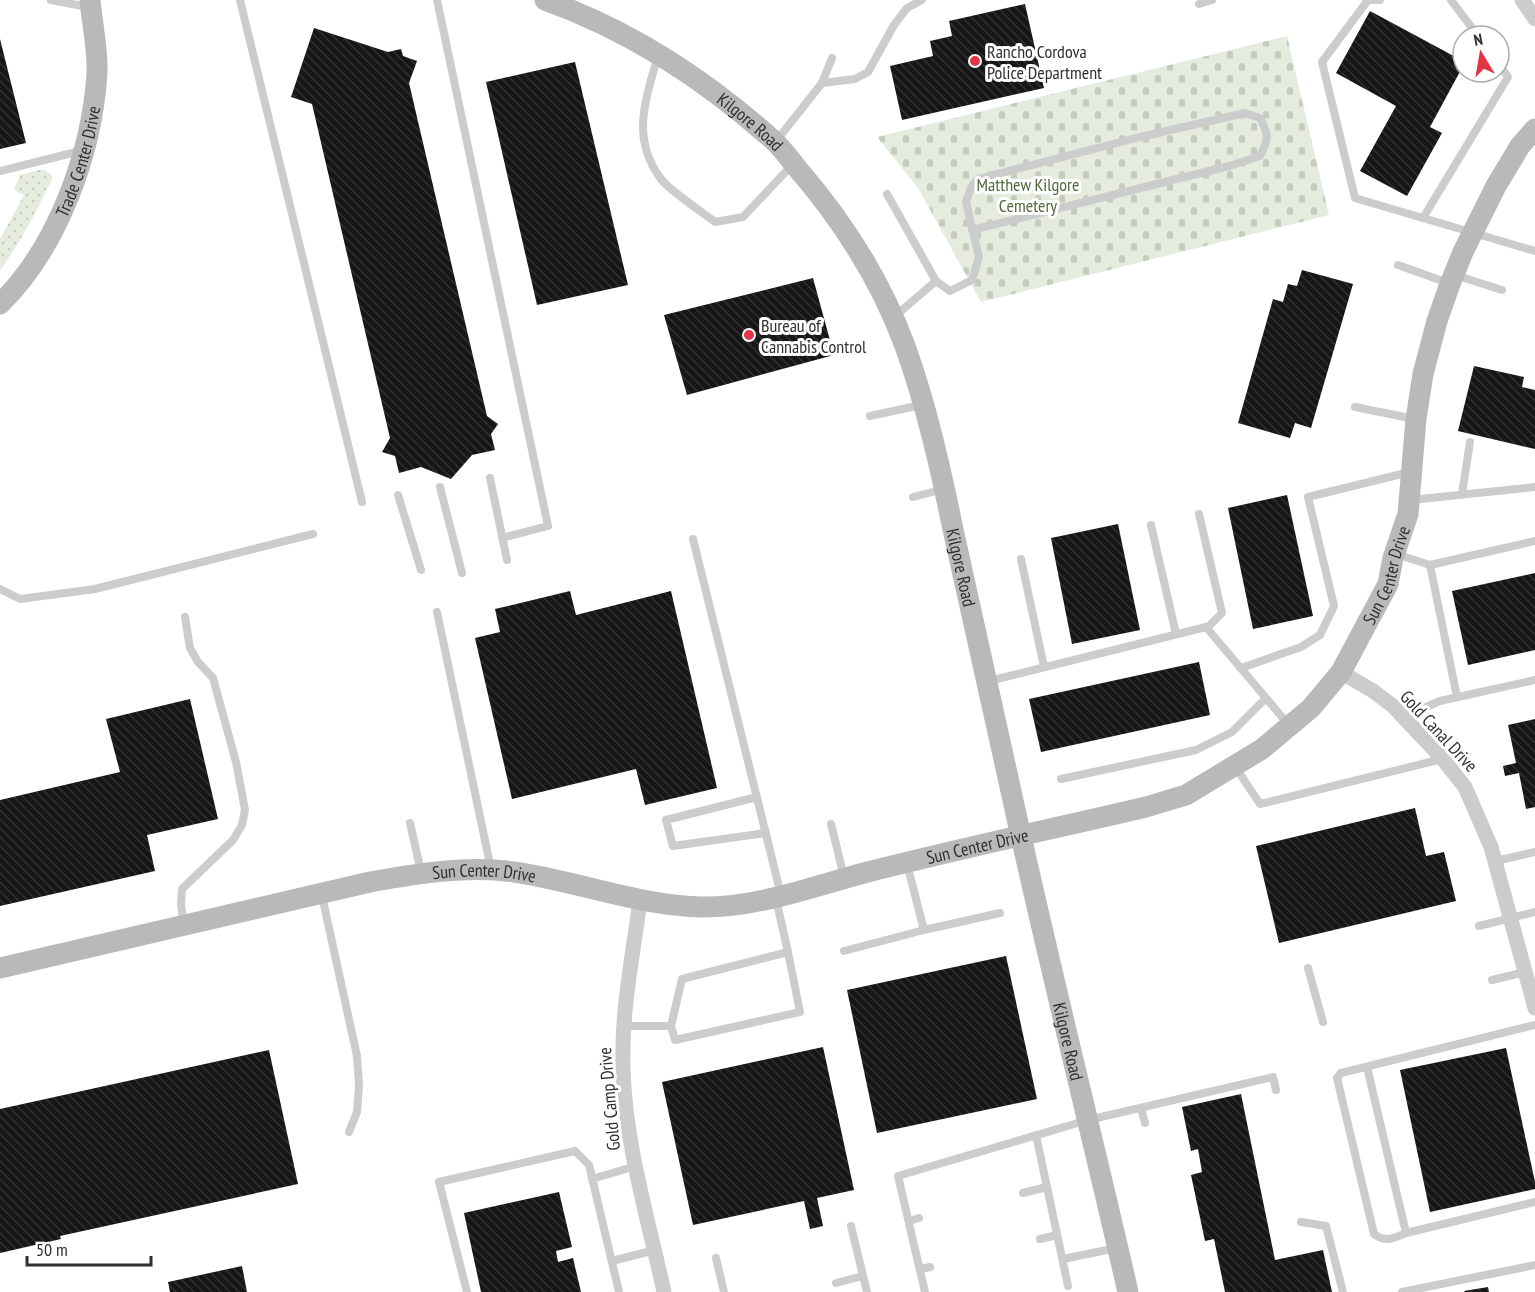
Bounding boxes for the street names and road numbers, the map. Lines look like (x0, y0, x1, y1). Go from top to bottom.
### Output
street label: Kilgore Road (713, 87, 789, 155)
street label: Trade Center Drive (50, 104, 105, 220)
street label: Sun Center Drive (1357, 523, 1415, 628)
street label: Kilgore Road (942, 526, 982, 609)
street label: Gold Canal Drive (1395, 685, 1483, 777)
street label: Sun Center Drive (924, 823, 1031, 869)
street label: Sun Center Drive (431, 858, 538, 887)
street label: Kilgore Road (1048, 1000, 1089, 1083)
street label: Gold Camp Drive (593, 1046, 625, 1152)

